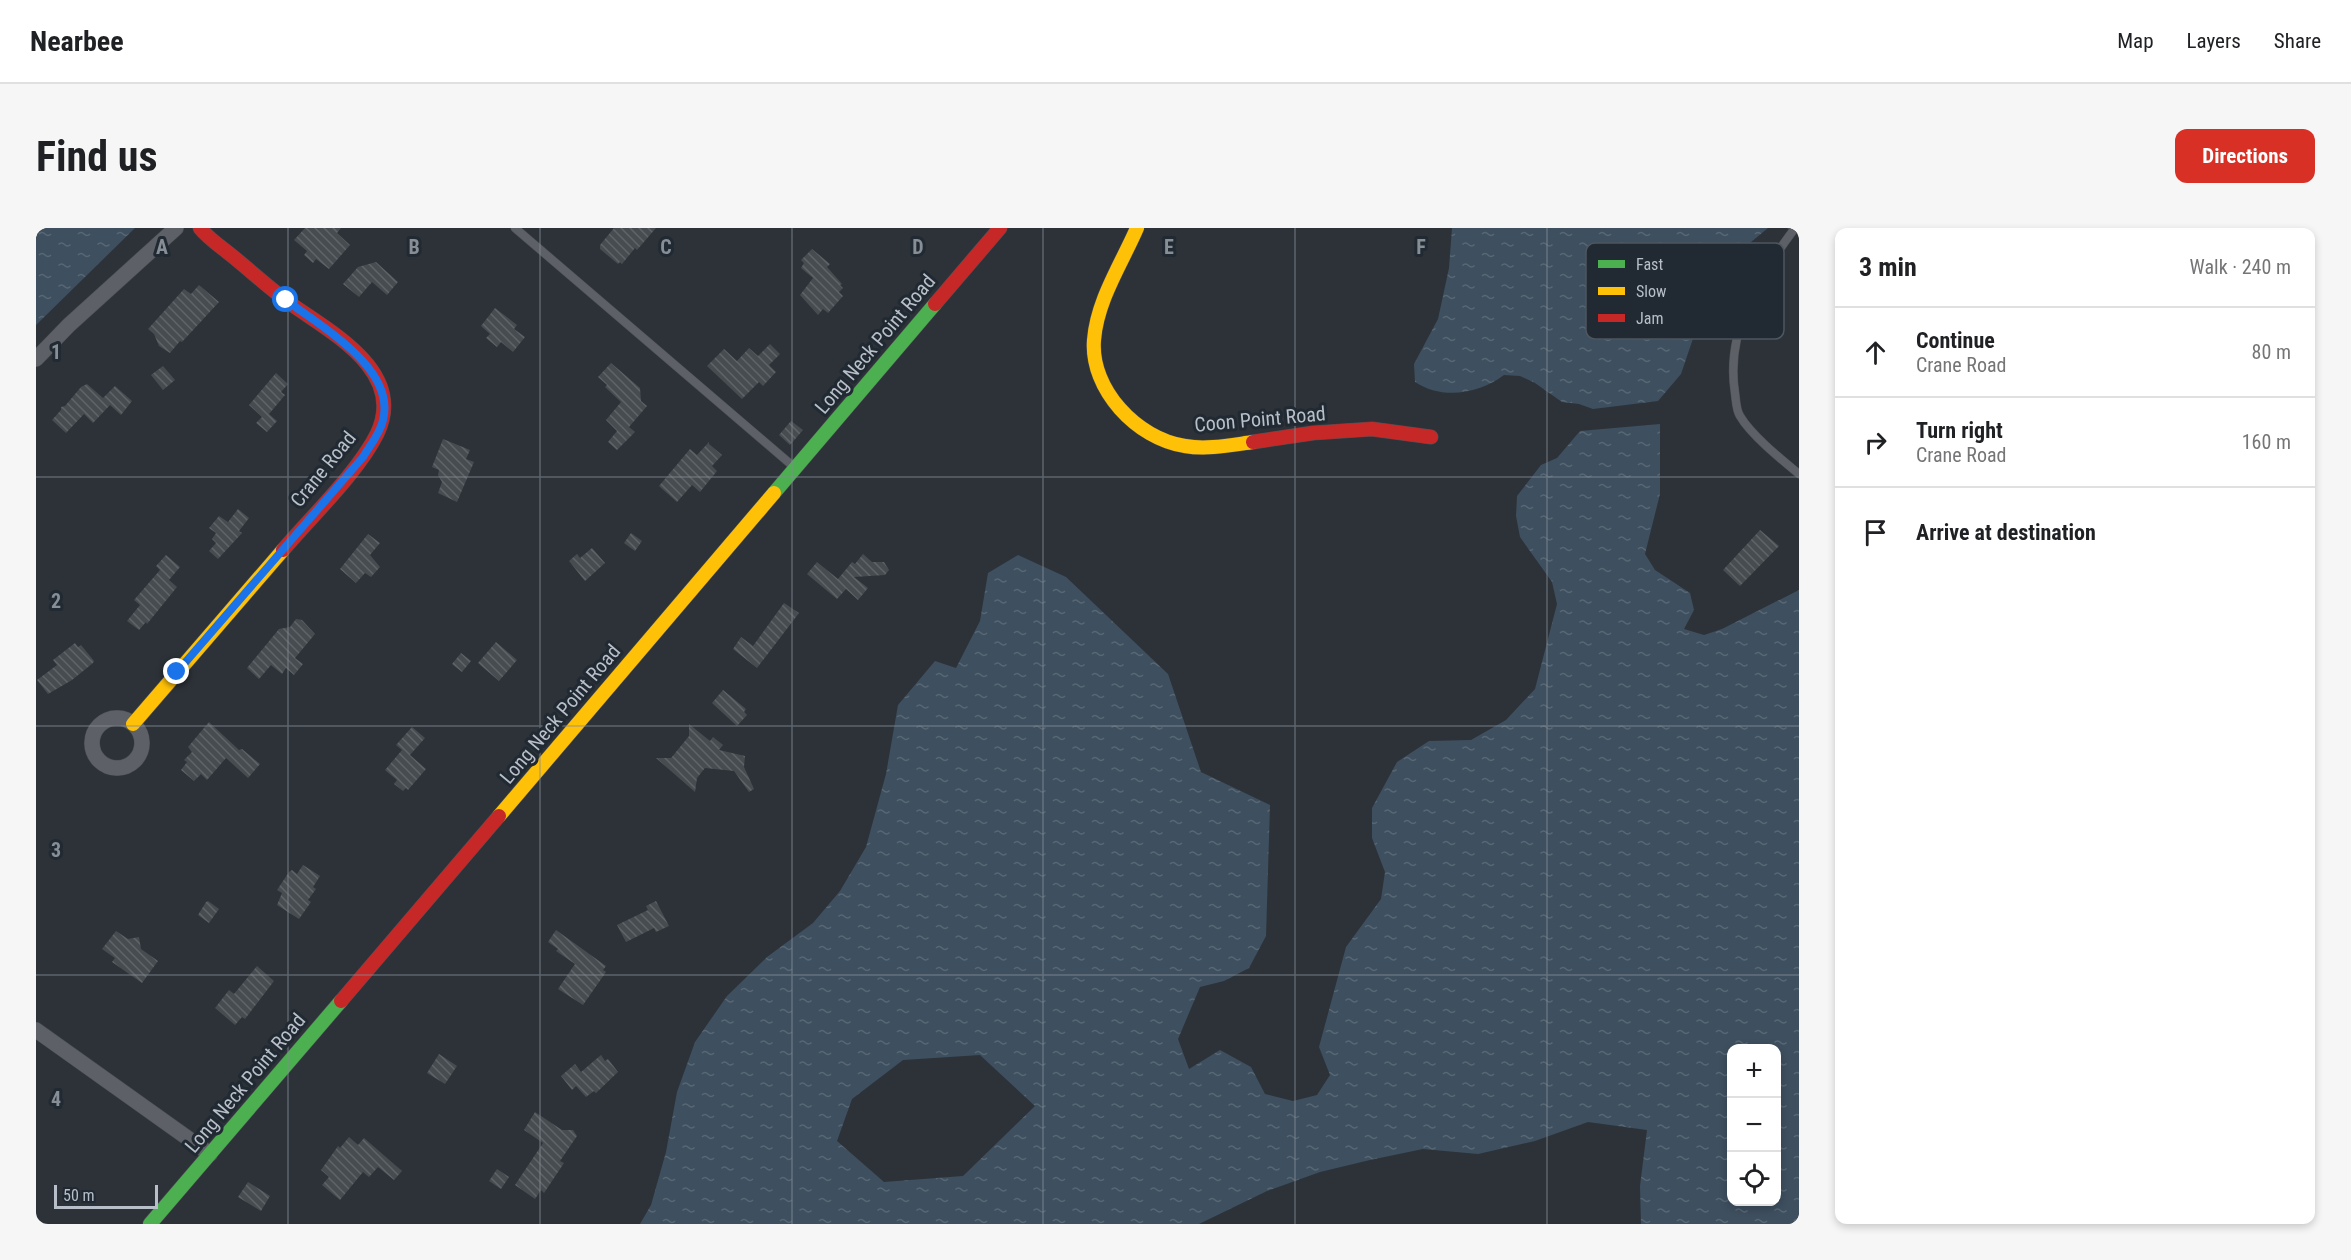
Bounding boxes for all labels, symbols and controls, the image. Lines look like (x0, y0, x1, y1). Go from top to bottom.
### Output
text: Nearbee (30, 25, 124, 58)
text: Map (2117, 29, 2154, 53)
text: Layers (2187, 29, 2241, 53)
text: Share (2274, 29, 2321, 53)
button: Directions (2175, 129, 2315, 183)
text: Find us (36, 132, 157, 181)
text: A (156, 235, 168, 259)
text: B (408, 235, 420, 259)
text: C (660, 235, 672, 259)
text: D (912, 235, 924, 259)
text: E (1164, 235, 1174, 259)
text: F (1416, 235, 1426, 259)
legend (1586, 243, 1784, 339)
text: 3 min (1859, 252, 1917, 282)
text: Fast (1636, 255, 1663, 274)
text: Walk · 240 m (2190, 255, 2291, 279)
street label: Long Neck Point Road (810, 270, 940, 418)
text: Slow (1636, 282, 1666, 301)
route start (272, 286, 298, 312)
text: Jam (1636, 309, 1663, 328)
text: Continue (1916, 328, 1995, 353)
icon: ahead (1859, 336, 1892, 369)
text: 1 (51, 340, 61, 364)
text: 80 m (2252, 340, 2291, 364)
text: Crane Road (1916, 353, 2006, 377)
street label: Coon Point Road (1193, 401, 1327, 437)
text: Turn right (1916, 418, 2003, 443)
street label: Crane Road (285, 426, 361, 512)
icon: right (1859, 426, 1892, 459)
text: 160 m (2242, 430, 2291, 454)
text: Crane Road (1916, 443, 2006, 467)
icon: arrive (1859, 516, 1892, 549)
text: Arrive at destination (1916, 520, 2096, 545)
text: 2 (51, 589, 61, 613)
street label: Long Neck Point Road (495, 640, 625, 788)
route end (163, 658, 189, 684)
text: 3 (51, 838, 61, 862)
street label: Long Neck Point Road (180, 1009, 310, 1157)
map controls (1727, 1044, 1781, 1206)
button: + (1727, 1044, 1781, 1098)
text: 4 (51, 1087, 61, 1111)
button: − (1727, 1098, 1781, 1152)
button: locate (1727, 1152, 1781, 1206)
scale bar (54, 1182, 158, 1210)
text: 50 m (63, 1186, 95, 1205)

